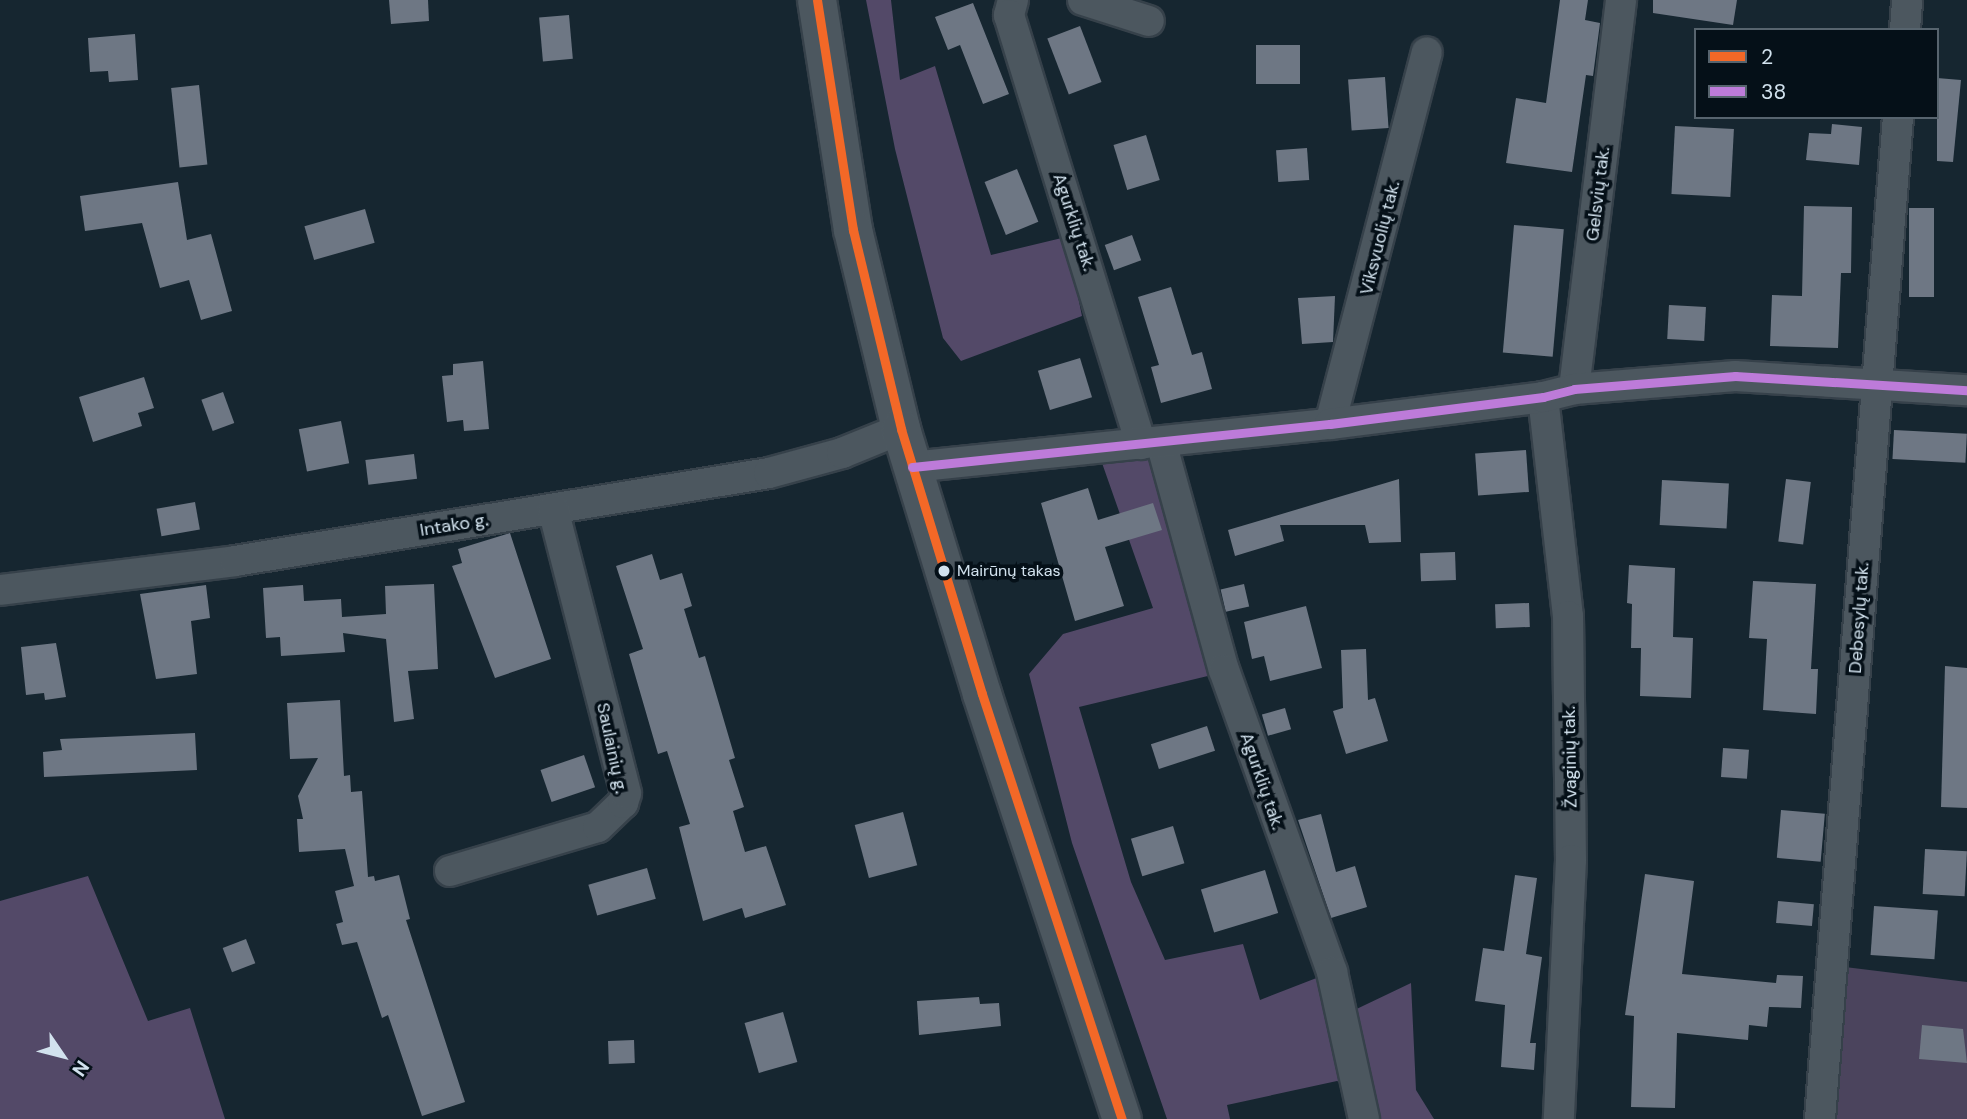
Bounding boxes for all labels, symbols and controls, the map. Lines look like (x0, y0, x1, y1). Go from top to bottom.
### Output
legend (1694, 28, 1939, 119)
text: 2 (1761, 43, 1773, 71)
text: 38 (1761, 78, 1786, 106)
street label: Gelsvių tak. (1582, 146, 1614, 242)
street label: Agurklių tak. (1048, 171, 1100, 273)
street label: Viksvuolių tak. (1355, 179, 1405, 297)
street label: Intako g. (418, 509, 490, 541)
place label: Mairūnų takas (957, 561, 1060, 581)
street label: Debesylų tak. (1844, 562, 1874, 674)
marker: Mairūnų takas (937, 564, 951, 578)
street label: Saulainių g. (592, 701, 632, 795)
street label: Žvaginių tak. (1558, 706, 1582, 808)
street label: Agurklių tak. (1235, 730, 1289, 832)
north arrow (28, 1021, 98, 1091)
text: N (66, 1055, 95, 1081)

